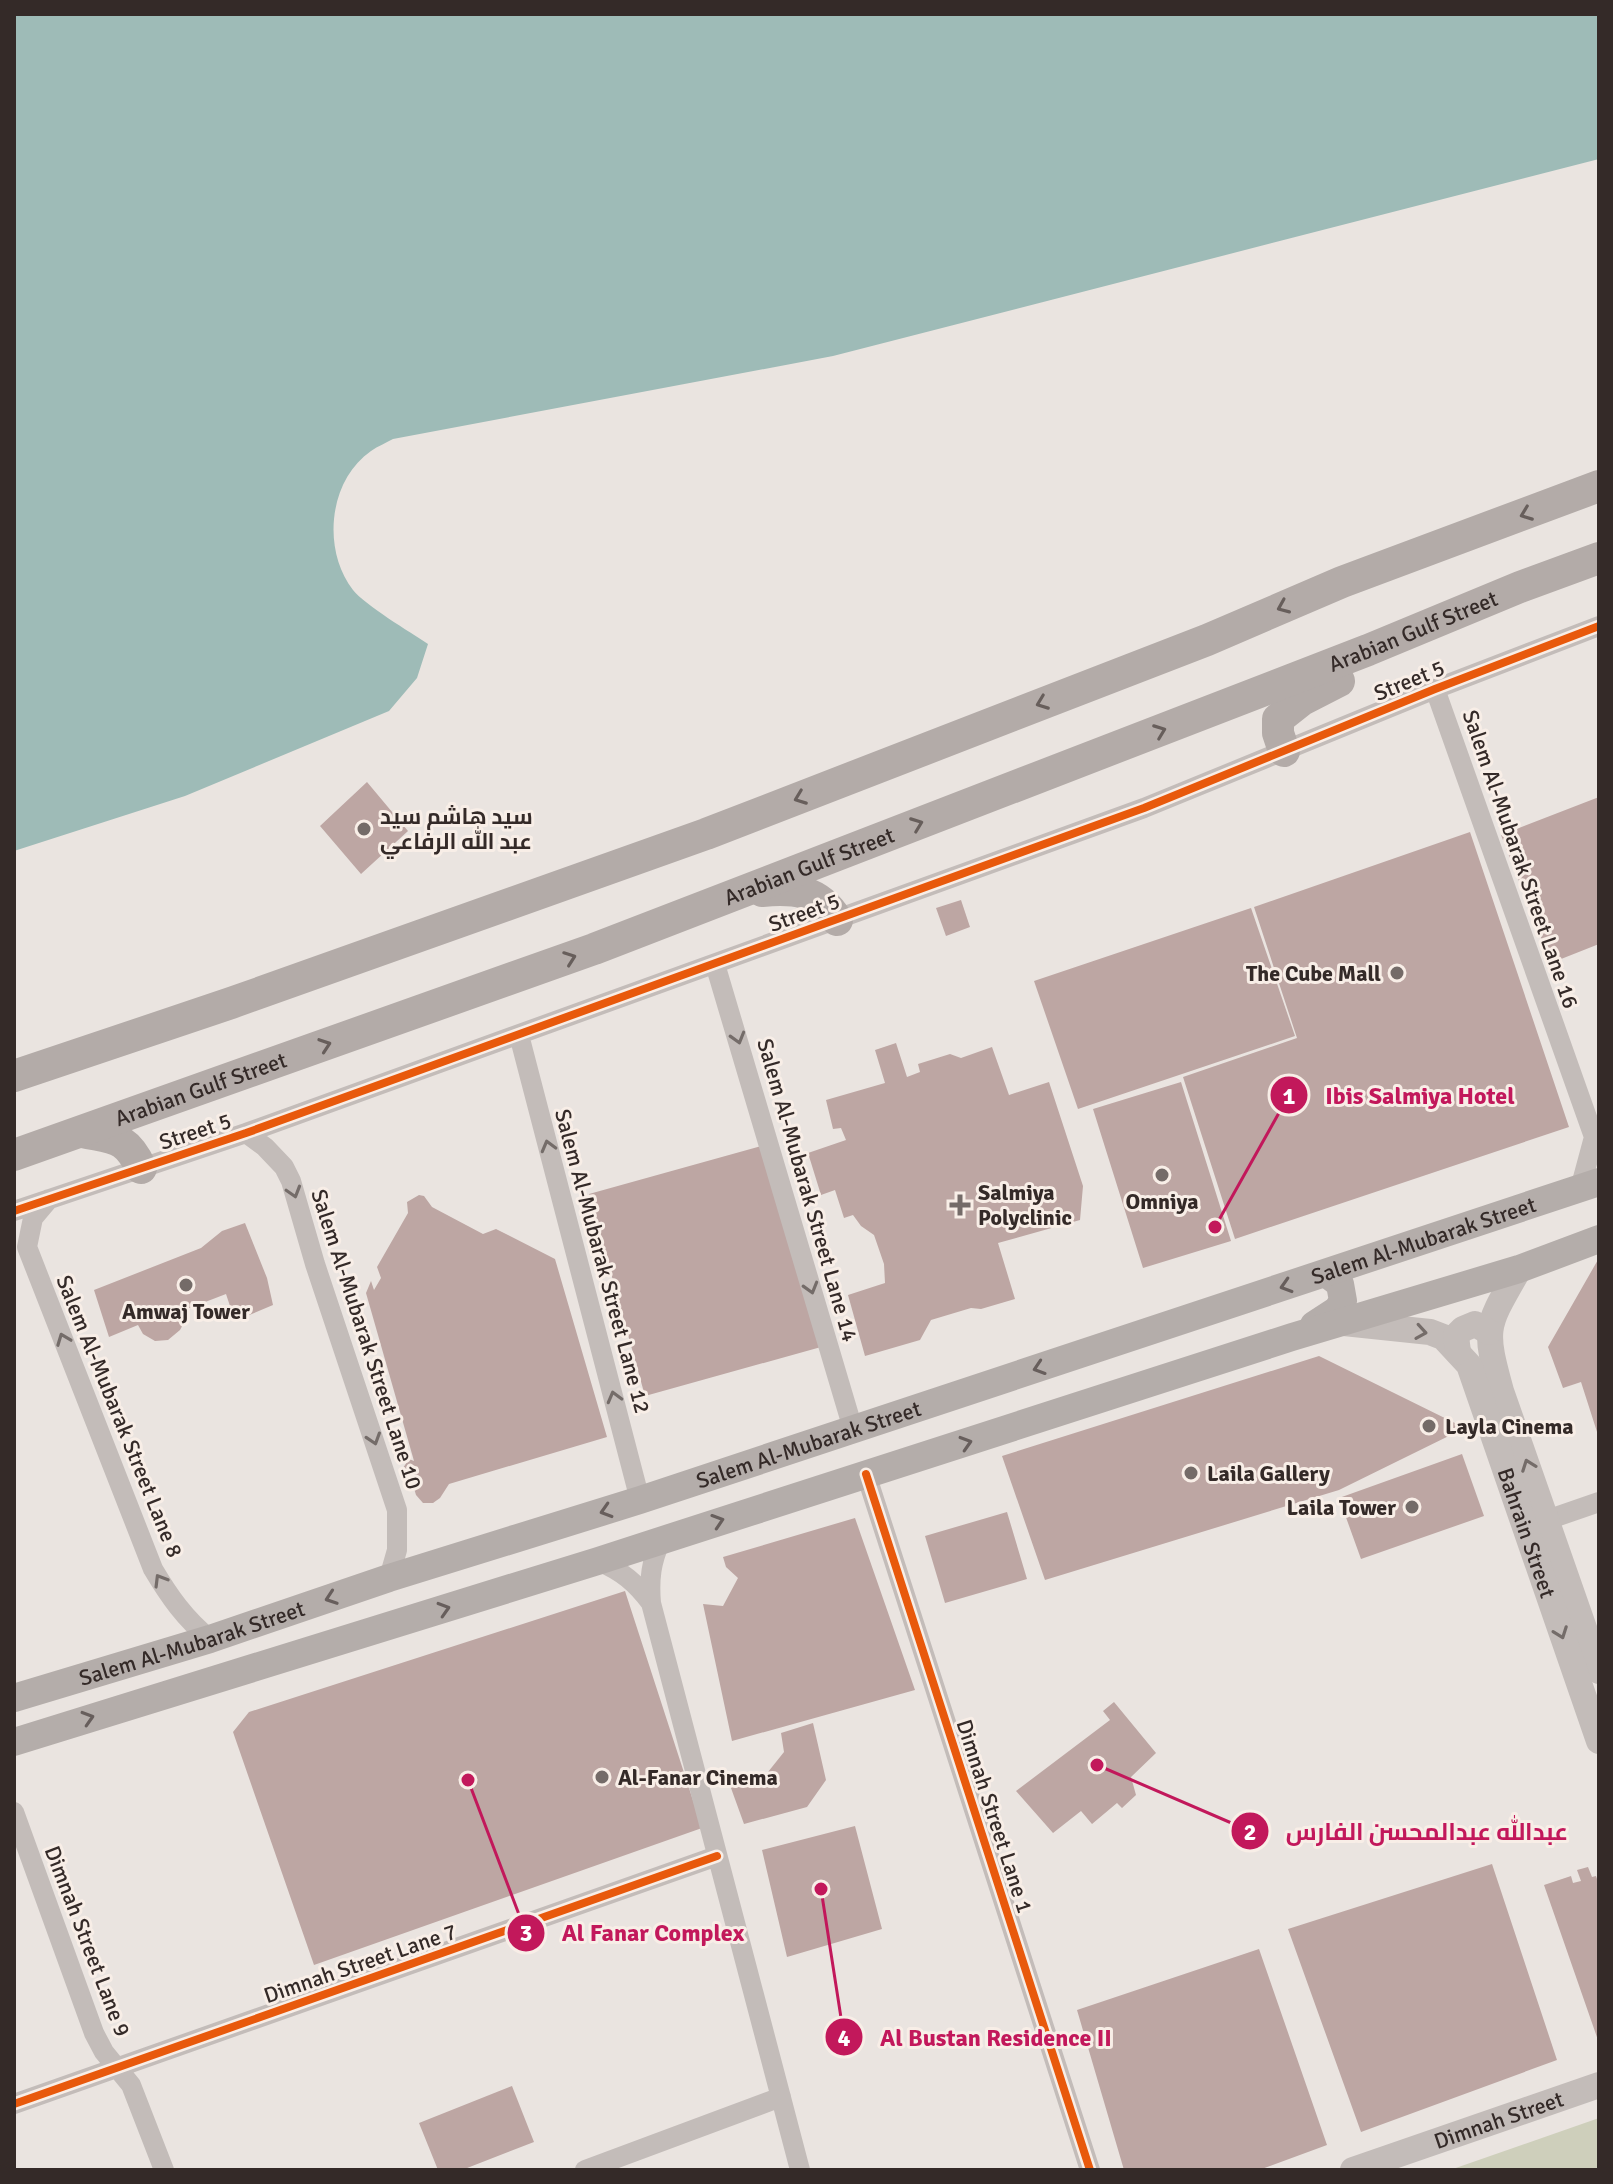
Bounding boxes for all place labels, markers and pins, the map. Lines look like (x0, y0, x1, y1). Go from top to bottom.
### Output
place label: سيد هاشم سيد عبد الله الرفاعي (380, 803, 533, 859)
marker: سيد هاشم سيد عبد الله الرفاعي (355, 820, 373, 838)
place label: The Cube Mall (1246, 960, 1381, 987)
marker: The Cube Mall (1388, 964, 1406, 982)
callout: Ibis Salmiya Hotel (1269, 1071, 1531, 1119)
marker: Omniya (1153, 1166, 1171, 1184)
place label: Salmiya Polyclinic (978, 1179, 1072, 1231)
place label: Omniya (1126, 1188, 1198, 1215)
marker: Salmiya Polyclinic (949, 1194, 971, 1216)
marker: Amwaj Tower (177, 1276, 195, 1294)
place label: Amwaj Tower (122, 1298, 250, 1325)
place label: Layla Cinema (1445, 1413, 1574, 1440)
marker: Layla Cinema (1420, 1417, 1438, 1435)
place label: Laila Gallery (1207, 1460, 1330, 1487)
marker: Laila Gallery (1182, 1464, 1200, 1482)
place label: Laila Tower (1287, 1494, 1396, 1521)
marker: Laila Tower (1403, 1498, 1421, 1516)
place label: Al-Fanar Cinema (618, 1764, 778, 1791)
marker: Al-Fanar Cinema (593, 1768, 611, 1786)
callout: عبدالله عبدالمحسن الفارس (1230, 1807, 1584, 1855)
callout: Al Fanar Complex (506, 1909, 760, 1957)
callout: Al Bustan Residence II (824, 2013, 1128, 2061)

